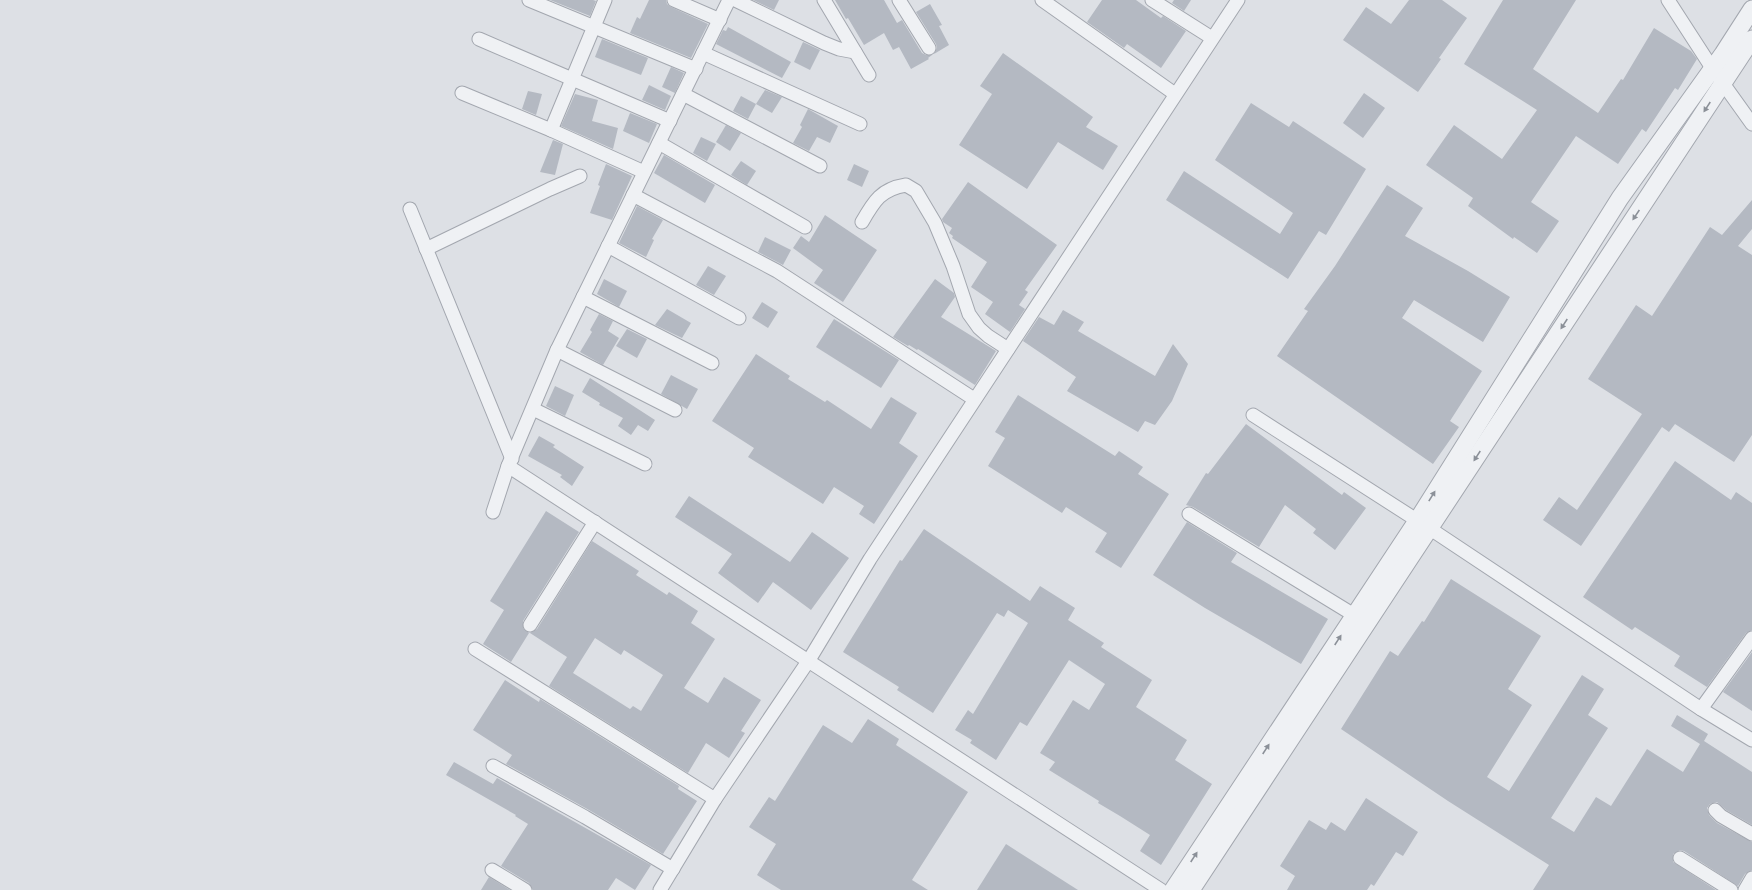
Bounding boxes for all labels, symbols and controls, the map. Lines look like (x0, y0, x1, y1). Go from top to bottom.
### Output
one-way arrow (1703, 102, 1711, 112)
one-way arrow (1632, 210, 1640, 221)
one-way arrow (1560, 319, 1568, 329)
one-way arrow (1473, 450, 1481, 461)
one-way arrow (1428, 491, 1436, 501)
one-way arrow (1334, 634, 1341, 646)
one-way arrow (1262, 744, 1270, 754)
one-way arrow (1190, 852, 1198, 862)

